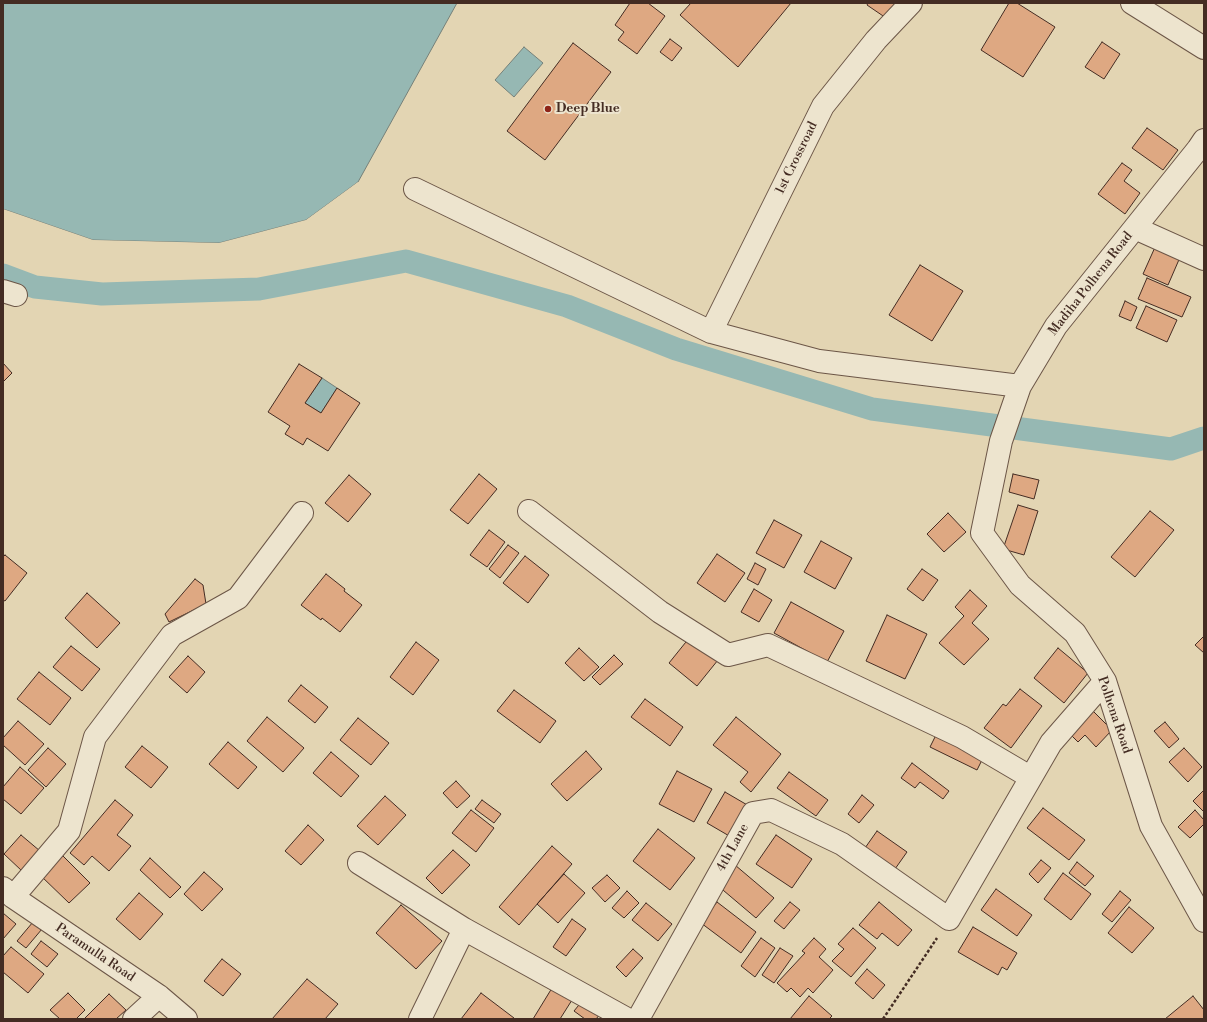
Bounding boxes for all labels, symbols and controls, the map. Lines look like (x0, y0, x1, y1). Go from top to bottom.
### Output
place label: Deep Blue (556, 101, 620, 117)
marker: Deep Blue (543, 104, 553, 114)
street label: 1st Crossroad (773, 119, 821, 197)
street label: Madiha Polhena Road (1046, 229, 1136, 339)
street label: Polhena Road (1094, 674, 1134, 756)
street label: 4th Lane (713, 821, 753, 875)
street label: Paramulla Road (52, 921, 138, 985)

